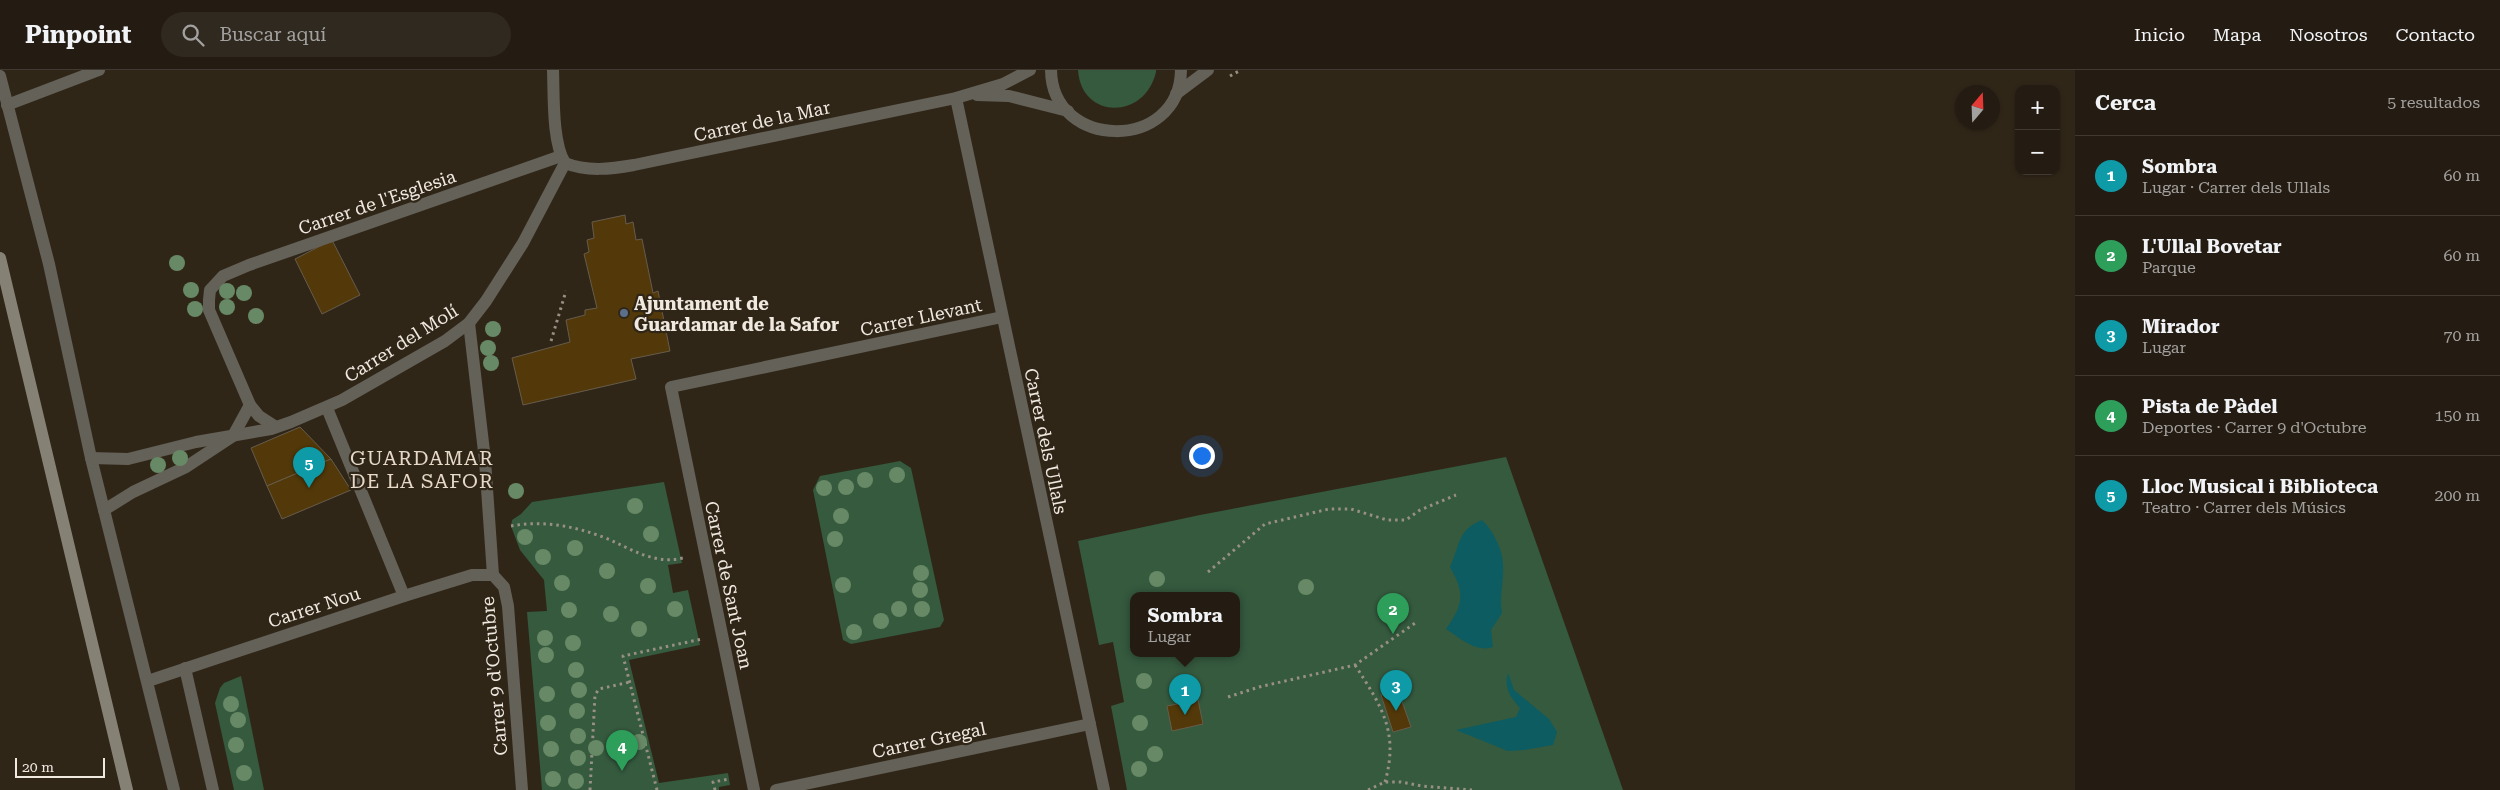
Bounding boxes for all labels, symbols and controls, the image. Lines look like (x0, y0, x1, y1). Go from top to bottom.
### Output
search box (161, 12, 511, 57)
text: Pinpoint (25, 21, 131, 49)
icon: search (179, 21, 207, 49)
text: Buscar aquí (219, 23, 326, 46)
text: Inicio (2134, 24, 2185, 45)
text: Mapa (2213, 24, 2261, 45)
text: Nosotros (2289, 24, 2367, 45)
text: Contacto (2395, 24, 2475, 45)
north arrow (1955, 85, 2000, 130)
map controls (2015, 85, 2060, 175)
button: + (2015, 85, 2060, 130)
text: Cerca (2095, 91, 2156, 115)
text: 5 resultados (2387, 93, 2480, 112)
street label: Carrer de la Mar (692, 96, 832, 146)
button: − (2015, 130, 2060, 175)
text: Sombra (2142, 155, 2217, 178)
street label: Carrer de l'Esglesia (296, 165, 459, 239)
text: 1 (2107, 166, 2115, 185)
text: 60 m (2443, 166, 2480, 185)
text: Lugar · Carrer dels Ullals (2142, 178, 2330, 197)
text: L'Ullal Bovetar (2142, 235, 2282, 258)
text: 2 (2107, 246, 2115, 265)
text: 60 m (2443, 246, 2480, 265)
text: Parque (2142, 258, 2196, 277)
place label: Ajuntament de Guardamar de la Safor (634, 293, 839, 335)
street label: Carrer Llevant (858, 294, 984, 340)
street label: Carrer del Molí (340, 300, 462, 386)
marker: Ajuntament de Guardamar de la Safor (618, 307, 630, 319)
text: Mirador (2142, 315, 2220, 338)
text: 3 (2107, 326, 2115, 345)
text: 70 m (2443, 326, 2480, 345)
text: Lugar (2142, 338, 2186, 357)
street label: Carrer dels Ullals (1020, 366, 1072, 516)
text: Pista de Pàdel (2142, 395, 2278, 418)
text: 4 (2107, 406, 2115, 425)
text: 150 m (2434, 406, 2480, 425)
text: Deportes · Carrer 9 d'Octubre (2142, 418, 2367, 437)
your location (1189, 443, 1215, 469)
district label: GUARDAMAR DE LA SAFOR (350, 446, 494, 493)
pin: 5 (293, 447, 325, 488)
text: Lloc Musical i Biblioteca (2142, 475, 2378, 498)
text: 5 (2107, 486, 2115, 505)
text: 200 m (2434, 486, 2480, 505)
text: Teatro · Carrer dels Músics (2142, 498, 2346, 517)
street label: Carrer de Sant Joan (701, 499, 757, 671)
street label: Carrer Nou (265, 582, 363, 632)
popup (1130, 592, 1240, 657)
pin: 2 (1377, 593, 1409, 634)
street label: Carrer 9 d'Octubre (477, 595, 511, 756)
text: Sombra (1147, 604, 1223, 627)
text: Lugar (1147, 627, 1191, 646)
pin: 3 (1380, 670, 1412, 711)
pin: 1 (1169, 674, 1201, 715)
street label: Carrer Gregal (870, 718, 988, 762)
pin: 4 (606, 730, 638, 771)
scale bar (15, 755, 105, 778)
text: 20 m (22, 759, 54, 775)

